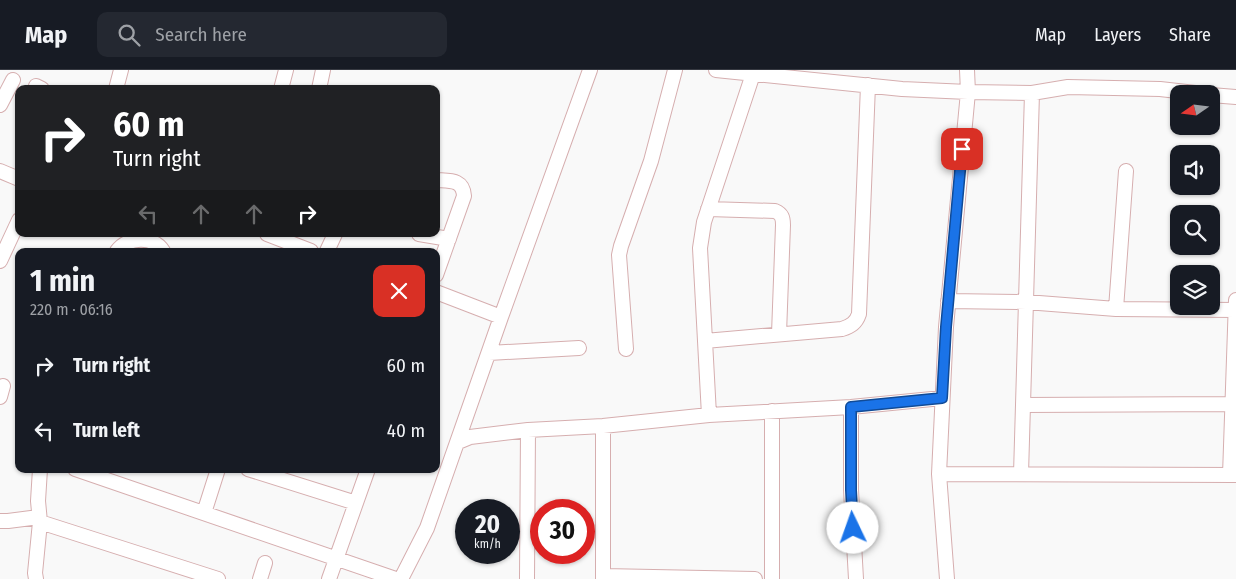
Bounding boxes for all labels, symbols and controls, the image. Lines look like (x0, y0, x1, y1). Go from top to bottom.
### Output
search box (97, 12, 447, 57)
text: Map (25, 21, 67, 49)
icon: search (115, 21, 143, 49)
text: Search here (155, 23, 247, 46)
text: Map (1035, 24, 1066, 46)
text: Layers (1094, 24, 1141, 46)
text: Share (1169, 24, 1211, 46)
north arrow (1170, 85, 1220, 135)
map controls (1170, 85, 1220, 315)
text: 60 m (113, 103, 184, 145)
icon: right (30, 105, 95, 170)
pin (941, 128, 983, 170)
icon: arrive (948, 135, 976, 163)
text: Turn right (113, 145, 201, 172)
button: sound (1170, 145, 1220, 195)
icon: left (134, 200, 162, 228)
icon: ahead (187, 200, 215, 228)
icon: ahead (240, 200, 268, 228)
icon: right (293, 200, 321, 228)
button: search (1170, 205, 1220, 255)
text: 1 min (30, 263, 95, 299)
button: close (373, 265, 425, 317)
button: layers (1170, 265, 1220, 315)
text: 220 m · 06:16 (30, 300, 113, 319)
icon: right (30, 352, 58, 380)
text: Turn right (73, 354, 150, 377)
text: 60 m (387, 354, 425, 377)
icon: left (30, 417, 58, 445)
text: Turn left (73, 419, 140, 442)
text: 40 m (387, 419, 425, 442)
speed limit sign: 30 (530, 499, 595, 564)
position arrow (826, 501, 878, 553)
text: 20 (475, 510, 500, 540)
text: km/h (474, 537, 501, 551)

